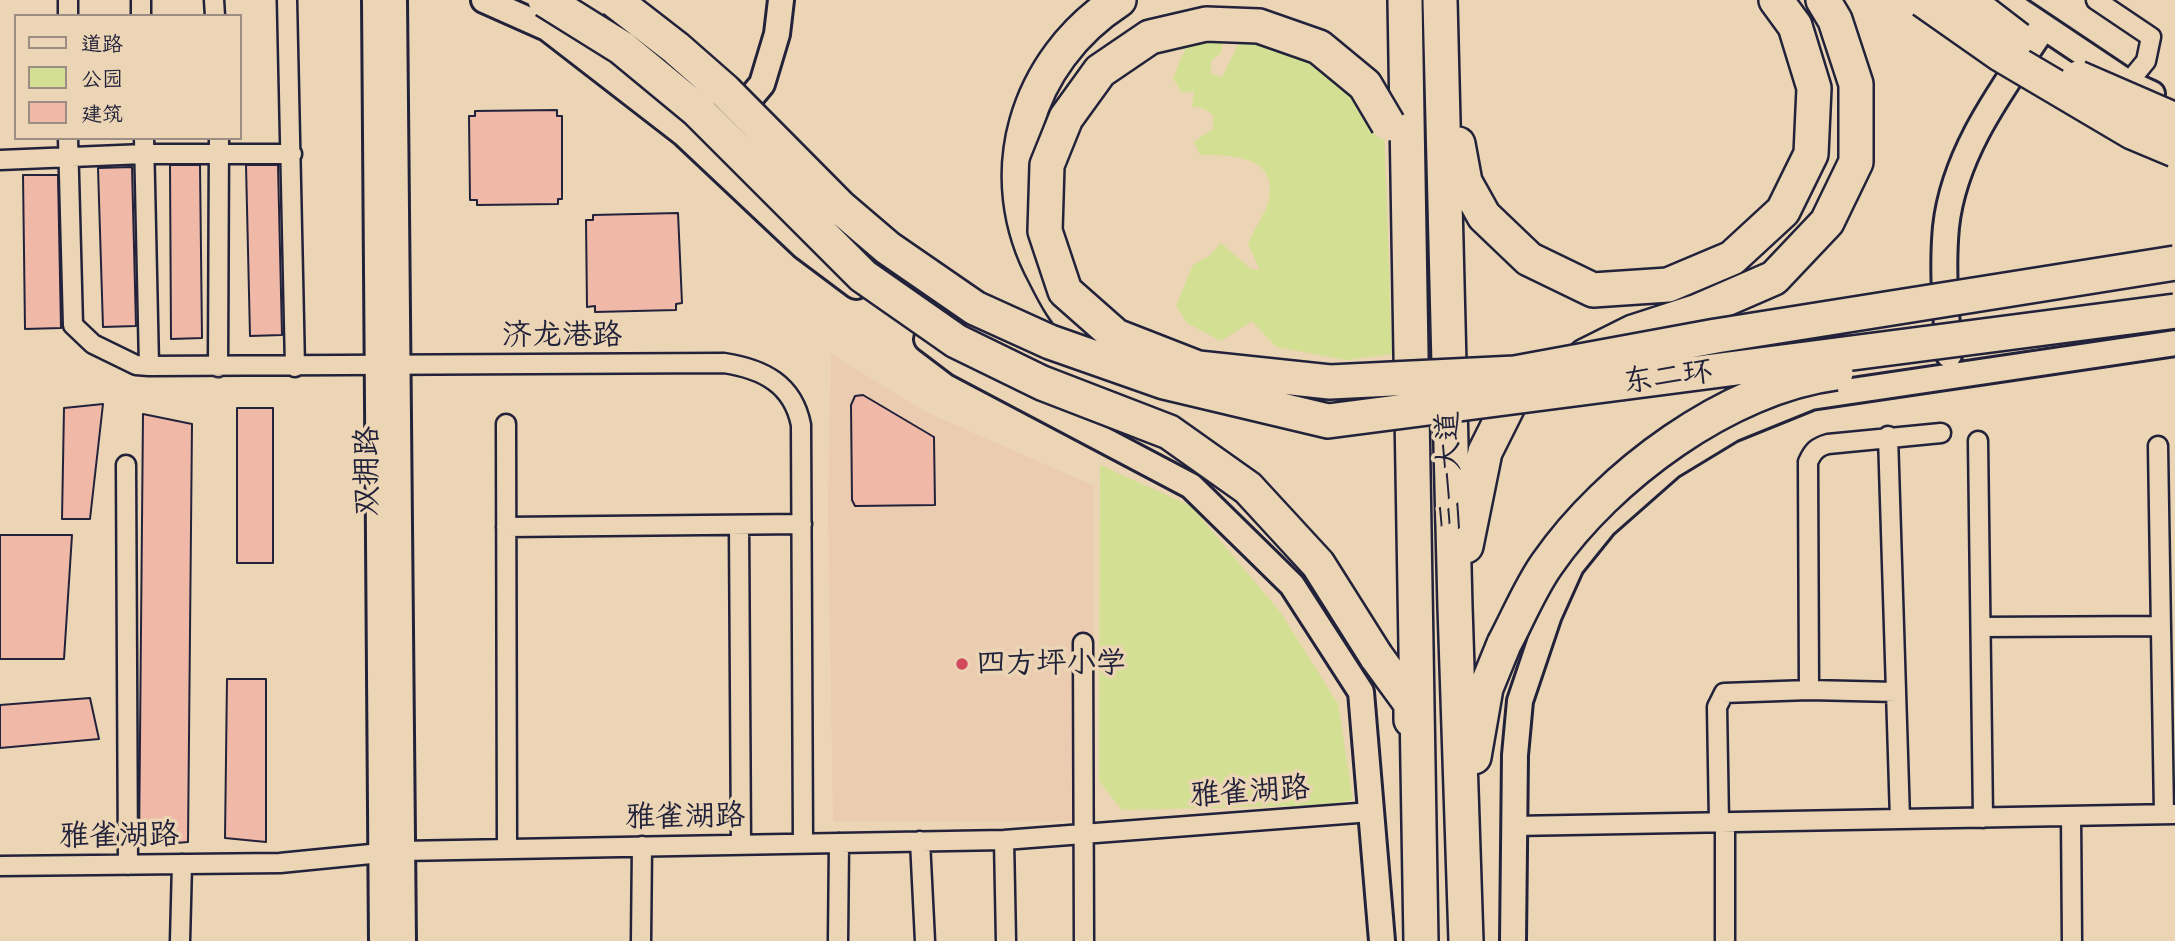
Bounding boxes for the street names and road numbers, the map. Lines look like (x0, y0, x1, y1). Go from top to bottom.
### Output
street label: 济龙港路 (502, 318, 622, 354)
street label: 东二环 (1621, 355, 1715, 401)
street label: 三一大道 (1431, 410, 1471, 532)
street label: 双拥路 (350, 426, 386, 516)
street label: 雅雀湖路 (1189, 771, 1311, 815)
street label: 雅雀湖路 (625, 799, 745, 837)
street label: 雅雀湖路 (59, 818, 179, 856)

